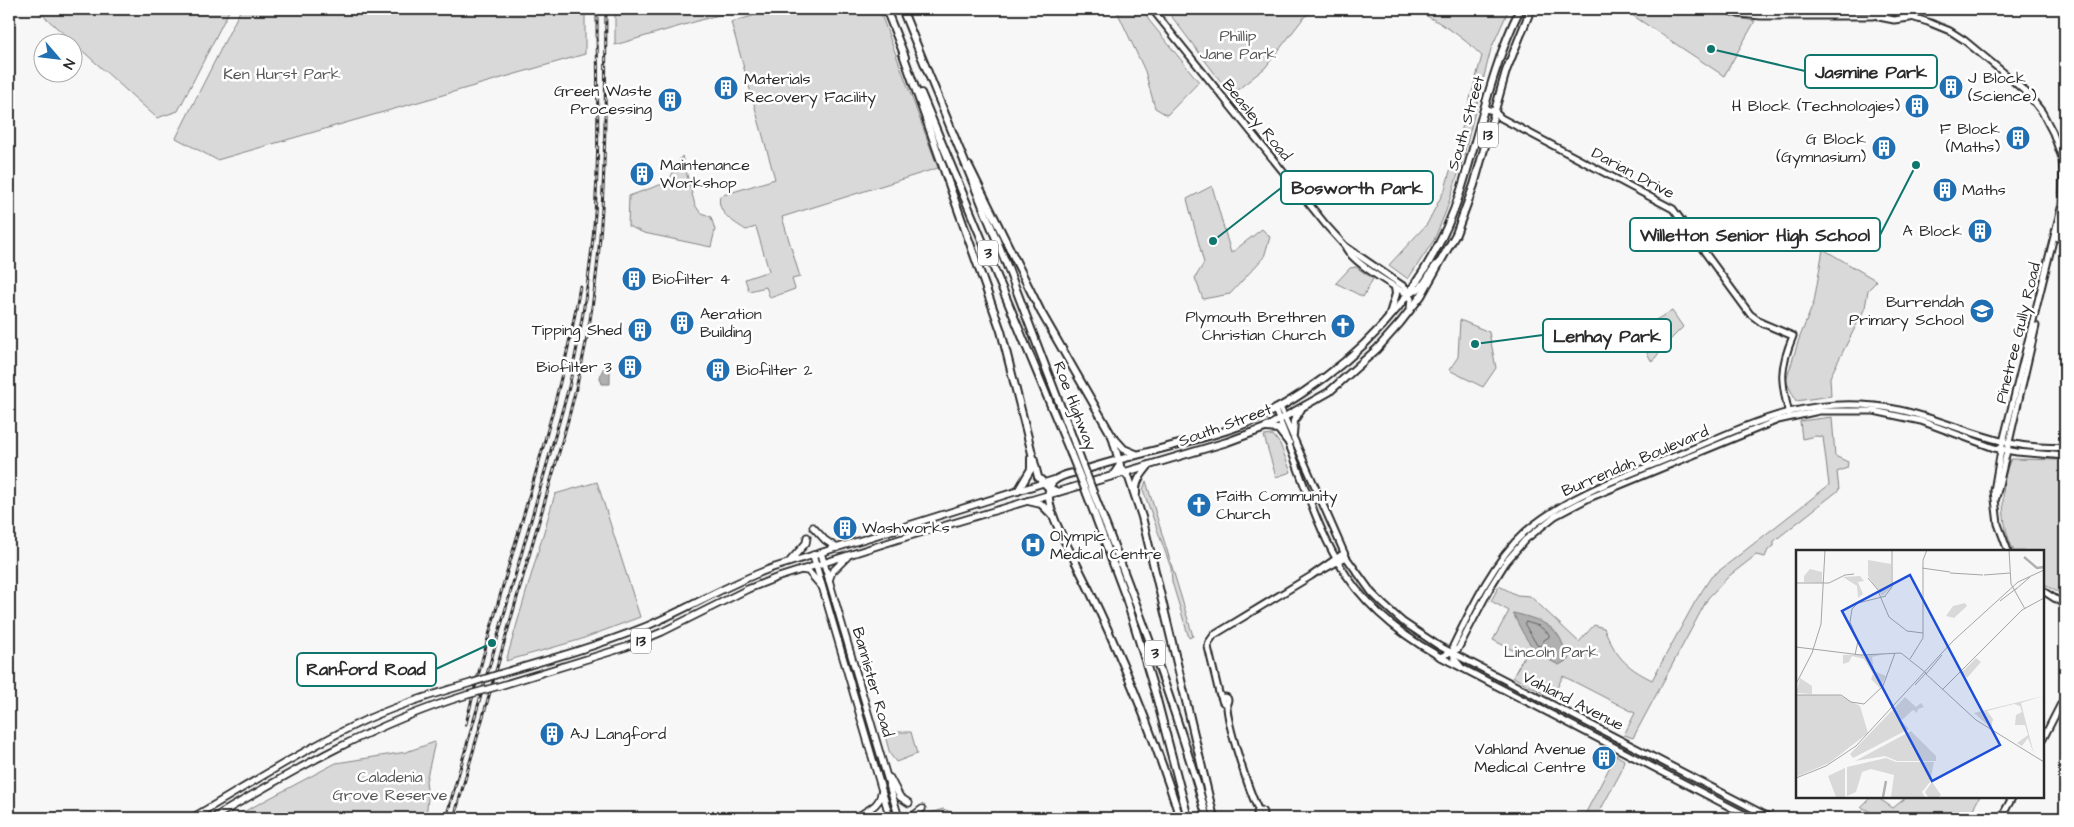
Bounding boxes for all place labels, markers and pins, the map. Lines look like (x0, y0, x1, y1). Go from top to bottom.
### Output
callout: Jasmine Park (1805, 55, 1937, 88)
place label: J Block (Science) (1968, 67, 2037, 107)
place label: Materials Recovery Facility (744, 68, 876, 109)
building icon: J Block (Science) (1938, 74, 1964, 100)
building icon: Materials Recovery Facility (713, 75, 739, 101)
place label: Green Waste Processing (554, 80, 652, 121)
building icon: Green Waste Processing (657, 87, 683, 113)
building icon: H Block (Technologies) (1904, 93, 1930, 119)
place label: H Block (Technologies) (1732, 95, 1900, 118)
place label: F Block (Maths) (1940, 118, 2000, 158)
building icon: F Block (Maths) (2005, 125, 2031, 151)
place label: G Block (Gymnasium) (1776, 128, 1866, 169)
building icon: G Block (Gymnasium) (1871, 135, 1897, 161)
place label: Maintenance Workshop (660, 154, 750, 194)
building icon: Maintenance Workshop (629, 161, 655, 187)
callout: Bosworth Park (1281, 171, 1433, 204)
building icon: Maths (1932, 177, 1958, 203)
place label: Maths (1962, 179, 2006, 201)
callout: Willetton Senior High School (1630, 218, 1880, 251)
building icon: A Block (1967, 218, 1993, 244)
place label: A Block (1903, 220, 1962, 242)
building icon: Biofilter 4 (621, 266, 647, 292)
place label: Biofilter 4 (652, 268, 731, 290)
place label: Burrendah Primary School (1849, 291, 1964, 332)
school or university icon: Burrendah Primary School (1969, 298, 1995, 324)
place label: Aeration Building (700, 303, 762, 344)
place label: Plymouth Brethren Christian Church (1185, 306, 1326, 346)
building icon: Aeration Building (669, 310, 695, 336)
church icon: Plymouth Brethren Christian Church (1330, 313, 1356, 339)
building icon: Tipping Shed (627, 317, 653, 343)
place label: Tipping Shed (532, 319, 622, 342)
callout: Lenhay Park (1543, 319, 1671, 352)
building icon: Biofilter 3 (617, 354, 643, 380)
place label: Biofilter 3 (536, 356, 612, 378)
building icon: Biofilter 2 (705, 357, 731, 383)
place label: Biofilter 2 (736, 359, 813, 381)
place label: Faith Community Church (1216, 485, 1338, 525)
church icon: Faith Community Church (1186, 492, 1212, 518)
building icon: Washworks (832, 515, 858, 541)
place label: Washworks (862, 517, 950, 539)
place label: Olympic Medical Centre (1050, 525, 1162, 565)
hospital icon: Olympic Medical Centre (1020, 532, 1046, 558)
callout: Ranford Road (297, 653, 436, 686)
building icon: AJ Langford (539, 721, 565, 747)
place label: AJ Langford (570, 723, 666, 746)
place label: Vahland Avenue Medical Centre (1474, 738, 1586, 778)
building icon: Vahland Avenue Medical Centre (1591, 745, 1617, 771)

